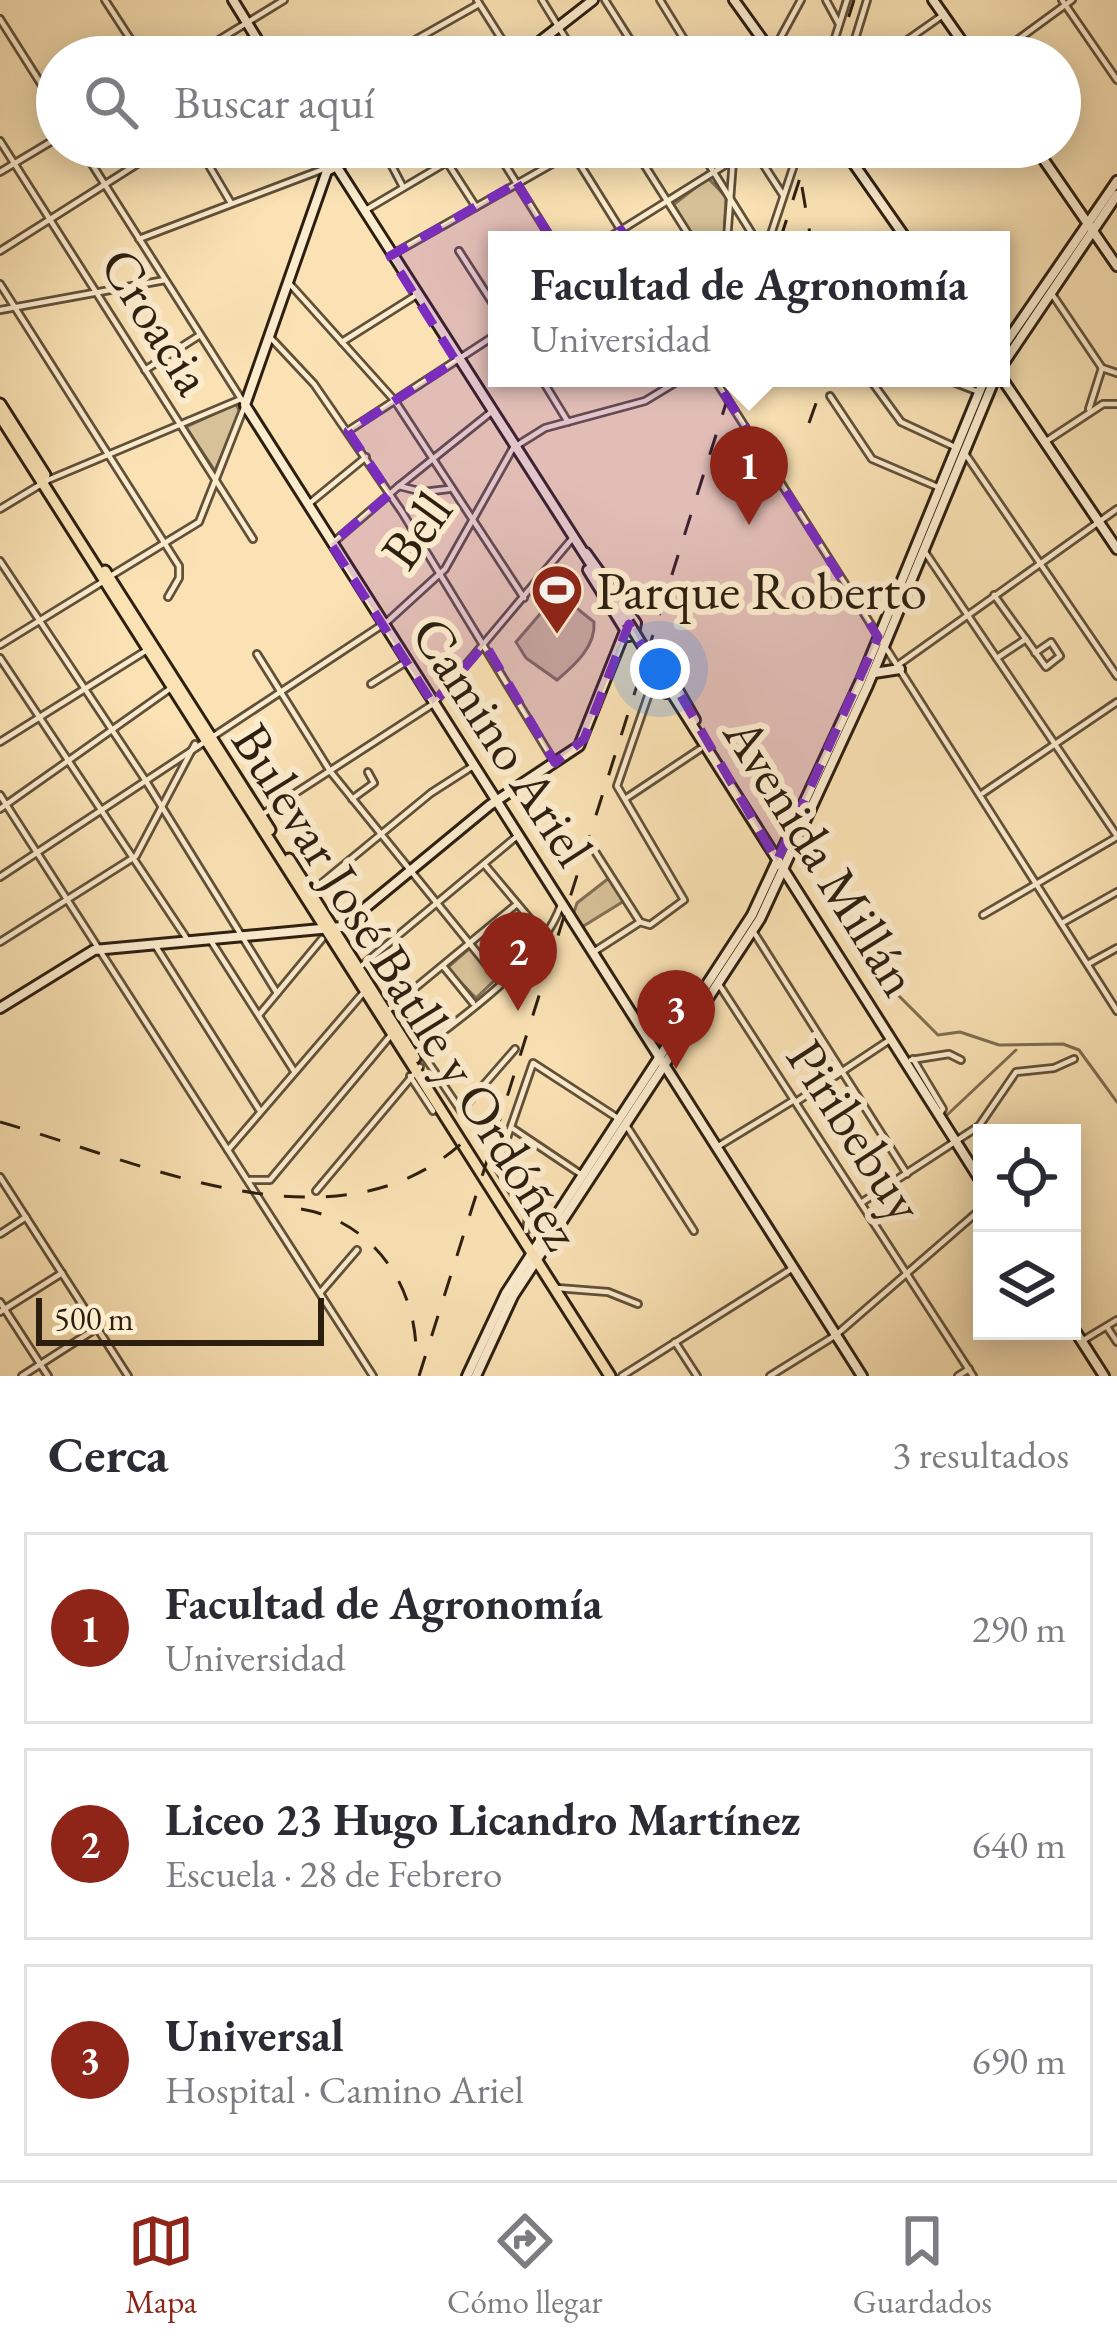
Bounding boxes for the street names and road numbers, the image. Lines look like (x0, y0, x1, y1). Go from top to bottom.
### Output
street label: Croacia (85, 234, 229, 408)
street label: Bell (365, 478, 467, 582)
street label: Camino Ariel (396, 603, 610, 879)
street label: Avenida Millán (708, 703, 935, 1009)
street label: Bulevar José Batlle y Ordóñez (216, 710, 598, 1263)
street label: Piribebuy (771, 1026, 941, 1235)

